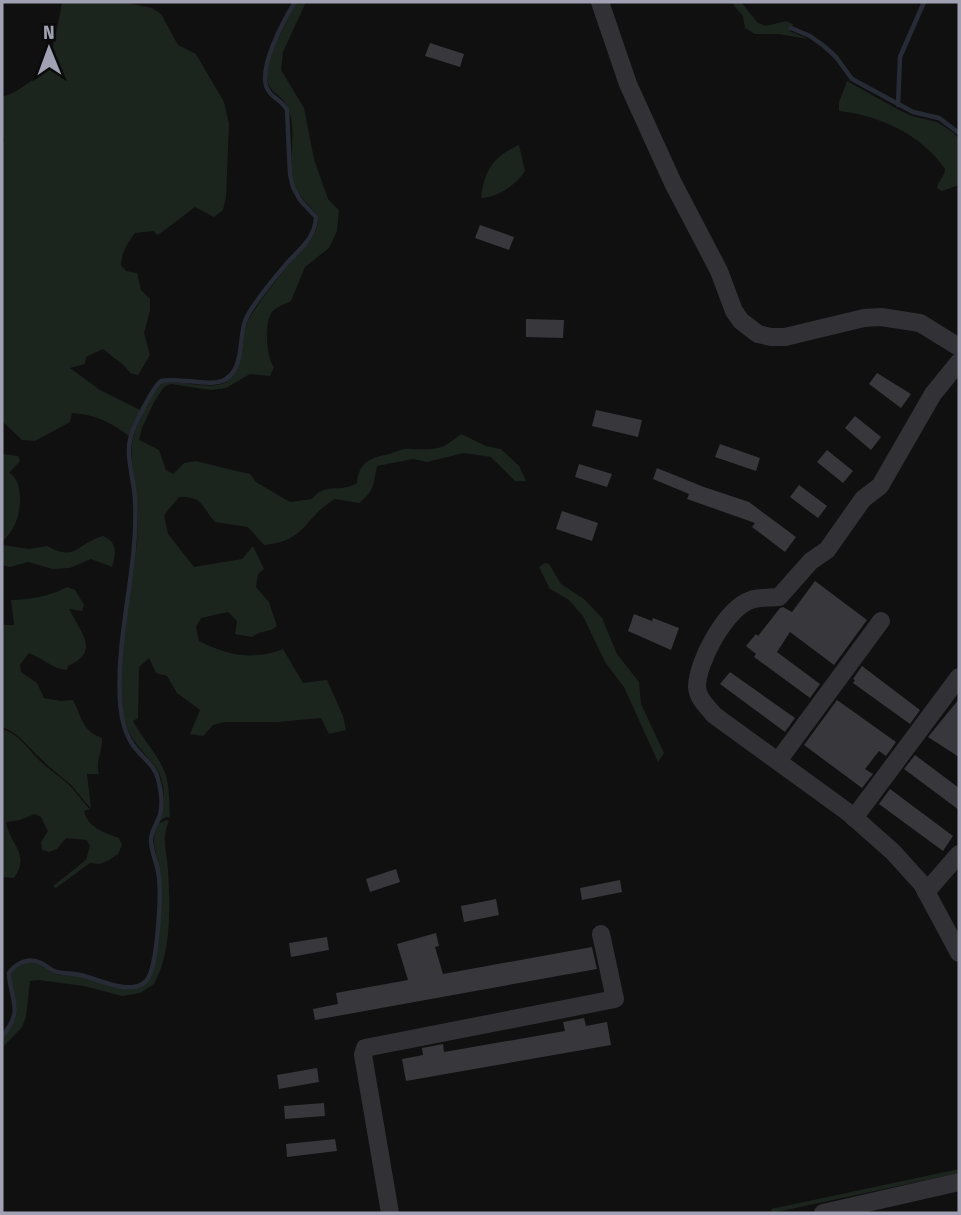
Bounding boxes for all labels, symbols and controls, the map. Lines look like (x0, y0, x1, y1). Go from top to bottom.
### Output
north arrow (14, 14, 84, 84)
text: N (43, 21, 55, 44)

